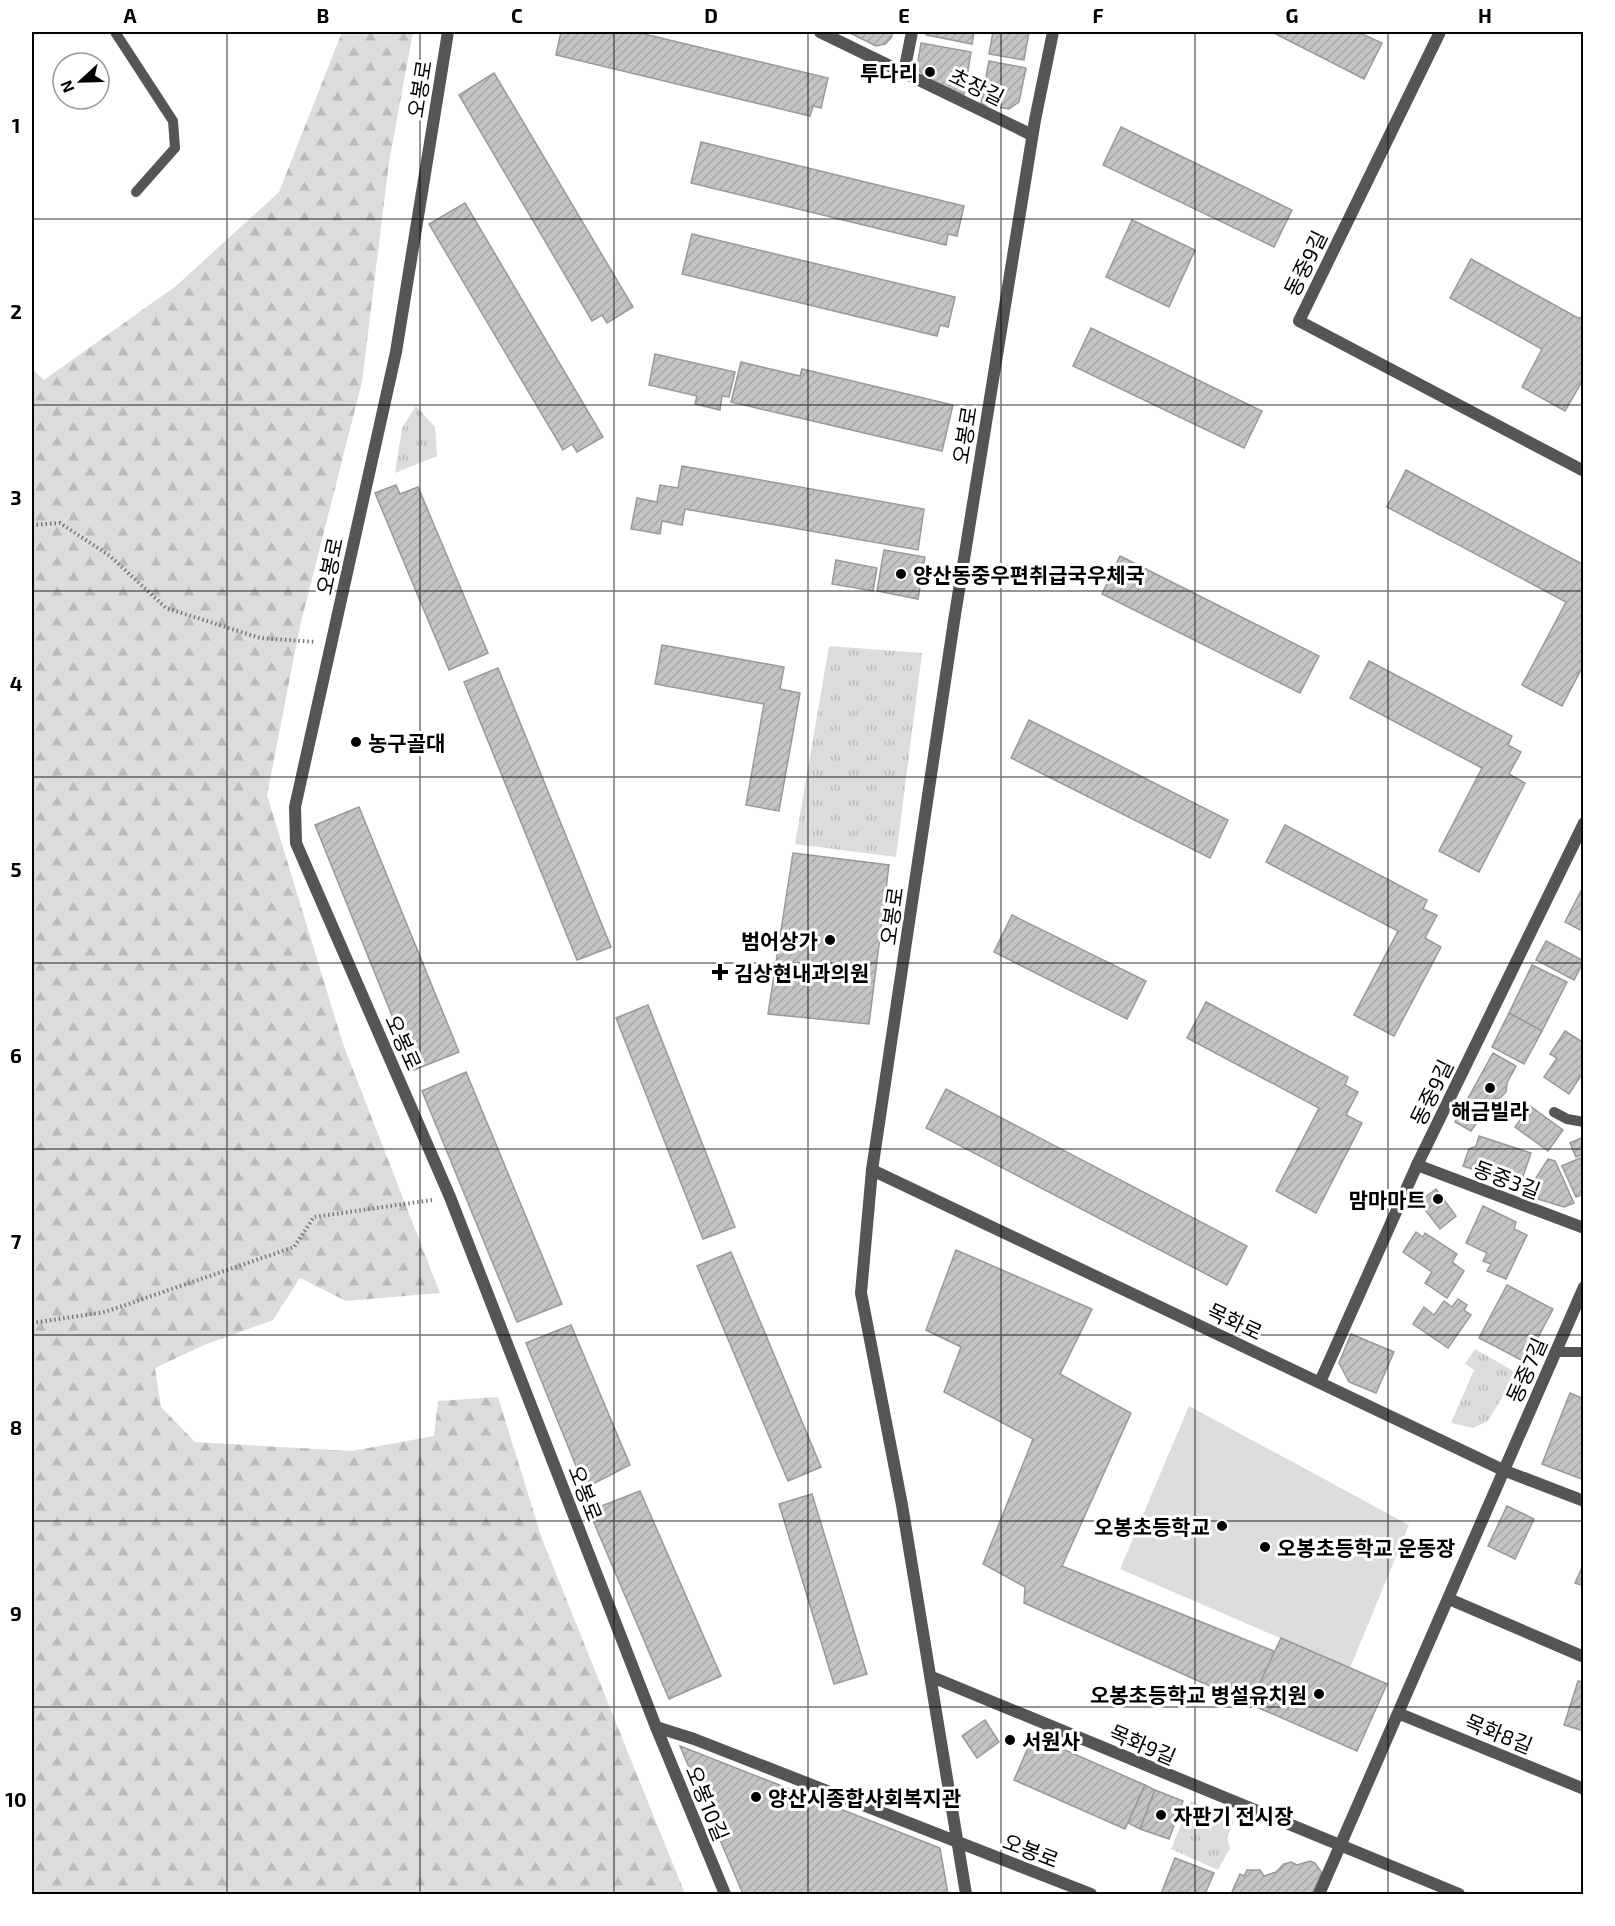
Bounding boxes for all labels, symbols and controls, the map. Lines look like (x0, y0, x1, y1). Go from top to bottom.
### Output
text: A (123, 3, 137, 27)
text: B (317, 3, 329, 27)
text: C (511, 3, 523, 27)
text: D (704, 3, 718, 27)
text: E (898, 3, 910, 27)
text: F (1092, 3, 1104, 27)
text: G (1286, 3, 1298, 27)
text: H (1478, 3, 1492, 27)
north arrow (51, 51, 111, 111)
street label: 오봉로 (402, 58, 436, 120)
place label: 투다리 (860, 60, 918, 85)
street label: 초장길 (945, 62, 1009, 110)
marker: 투다리 (923, 65, 937, 79)
text: N (56, 78, 78, 96)
text: 1 (12, 113, 20, 137)
street label: 동중9길 (1278, 226, 1332, 300)
text: 2 (10, 299, 22, 323)
street label: 오봉로 (947, 404, 981, 466)
text: 3 (10, 485, 22, 509)
street label: 오봉로 (311, 535, 347, 597)
place label: 양산동중우편취급국우체국 (913, 562, 1145, 587)
marker: 양산동중우편취급국우체국 (894, 567, 908, 581)
text: 4 (10, 671, 23, 695)
place label: 농구골대 (368, 730, 445, 755)
marker: 농구골대 (349, 735, 363, 749)
text: 5 (10, 857, 22, 881)
street label: 오봉로 (875, 886, 907, 946)
place label: 범어상가 (741, 928, 818, 953)
marker: 범어상가 (823, 933, 837, 947)
place label: 김상현내과의원 (734, 960, 869, 985)
marker: 김상현내과의원 (711, 963, 729, 981)
street label: 오봉로 (381, 1010, 427, 1074)
text: 6 (10, 1043, 22, 1067)
street label: 동중9길 (1404, 1055, 1458, 1129)
marker: 해금빌라 (1483, 1081, 1497, 1095)
place label: 해금빌라 (1451, 1098, 1529, 1123)
street label: 동중3길 (1470, 1155, 1544, 1203)
place label: 맘마마트 (1349, 1187, 1426, 1212)
marker: 맘마마트 (1431, 1192, 1445, 1206)
text: 7 (11, 1229, 22, 1253)
street label: 목화로 (1203, 1297, 1267, 1345)
street label: 동중7길 (1501, 1334, 1551, 1406)
text: 8 (10, 1415, 22, 1439)
street label: 오봉로 (564, 1461, 608, 1525)
place label: 오봉초등학교 (1094, 1514, 1210, 1539)
marker: 오봉초등학교 (1215, 1519, 1229, 1533)
place label: 오봉초등학교 운동장 (1277, 1535, 1455, 1560)
marker: 오봉초등학교 운동장 (1258, 1540, 1272, 1554)
text: 9 (10, 1601, 22, 1625)
place label: 오봉초등학교 병설유치원 (1090, 1682, 1307, 1707)
marker: 오봉초등학교 병설유치원 (1312, 1687, 1326, 1701)
street label: 목화8길 (1462, 1708, 1536, 1758)
street label: 목화9길 (1106, 1719, 1180, 1769)
place label: 서원사 (1022, 1728, 1080, 1753)
marker: 서원사 (1003, 1733, 1017, 1747)
street label: 오봉10길 (682, 1762, 734, 1844)
place label: 양산시종합사회복지관 (768, 1785, 961, 1810)
text: 10 (5, 1787, 27, 1811)
marker: 양산시종합사회복지관 (749, 1790, 763, 1804)
place label: 자판기 전시장 (1173, 1803, 1293, 1828)
marker: 자판기 전시장 (1154, 1808, 1168, 1822)
street label: 오봉로 (999, 1828, 1063, 1872)

